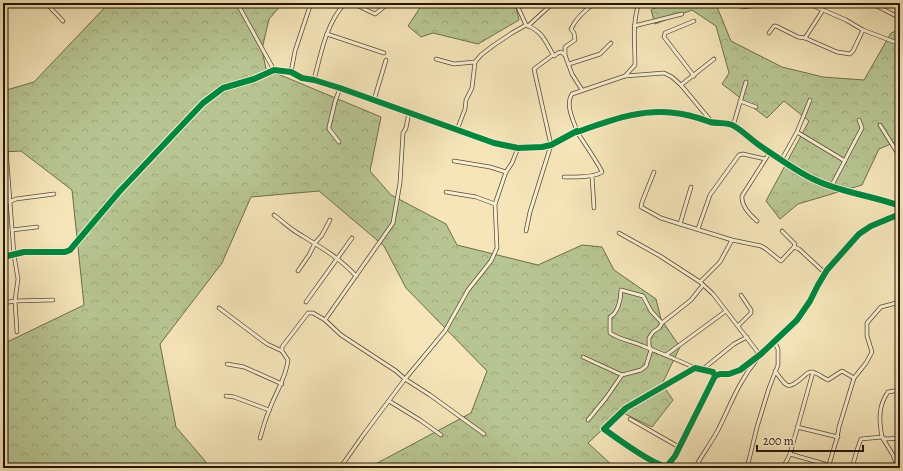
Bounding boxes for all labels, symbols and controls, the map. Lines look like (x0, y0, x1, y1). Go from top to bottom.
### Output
scale bar (757, 427, 863, 453)
text: 200 m (763, 433, 794, 449)

